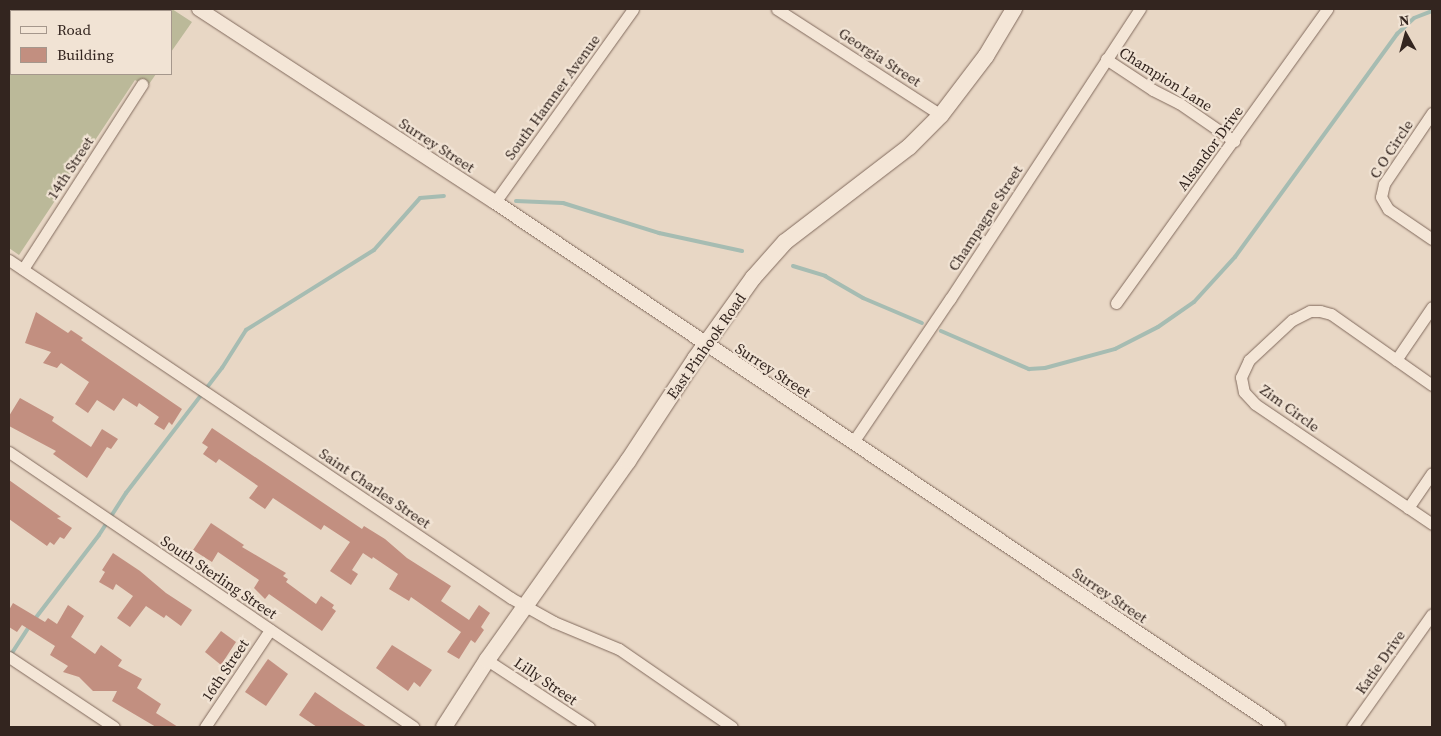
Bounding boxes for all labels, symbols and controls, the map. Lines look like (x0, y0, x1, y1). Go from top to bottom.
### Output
legend (10, 10, 172, 75)
north arrow (1381, 10, 1431, 60)
text: N (1398, 10, 1410, 31)
text: Road (57, 19, 91, 40)
street label: Georgia Street (835, 24, 925, 90)
street label: South Hamner Avenue (501, 31, 603, 163)
street label: Champion Lane (1116, 43, 1216, 115)
text: Building (57, 44, 114, 65)
street label: Alsandor Drive (1173, 102, 1247, 194)
street label: Surrey Street (396, 114, 478, 176)
street label: C O Circle (1365, 116, 1417, 182)
street label: 14th Street (43, 133, 97, 203)
street label: Champagne Street (944, 162, 1026, 274)
street label: East Pinhook Road (663, 290, 749, 402)
street label: Surrey Street (732, 339, 814, 401)
street label: Zim Circle (1257, 380, 1323, 436)
street label: Saint Charles Street (316, 444, 434, 532)
street label: South Sterling Street (158, 531, 280, 623)
street label: Surrey Street (1069, 563, 1151, 627)
street label: Katie Drive (1351, 626, 1409, 698)
street label: 16th Street (198, 635, 252, 705)
street label: Lilly Street (511, 653, 581, 709)

